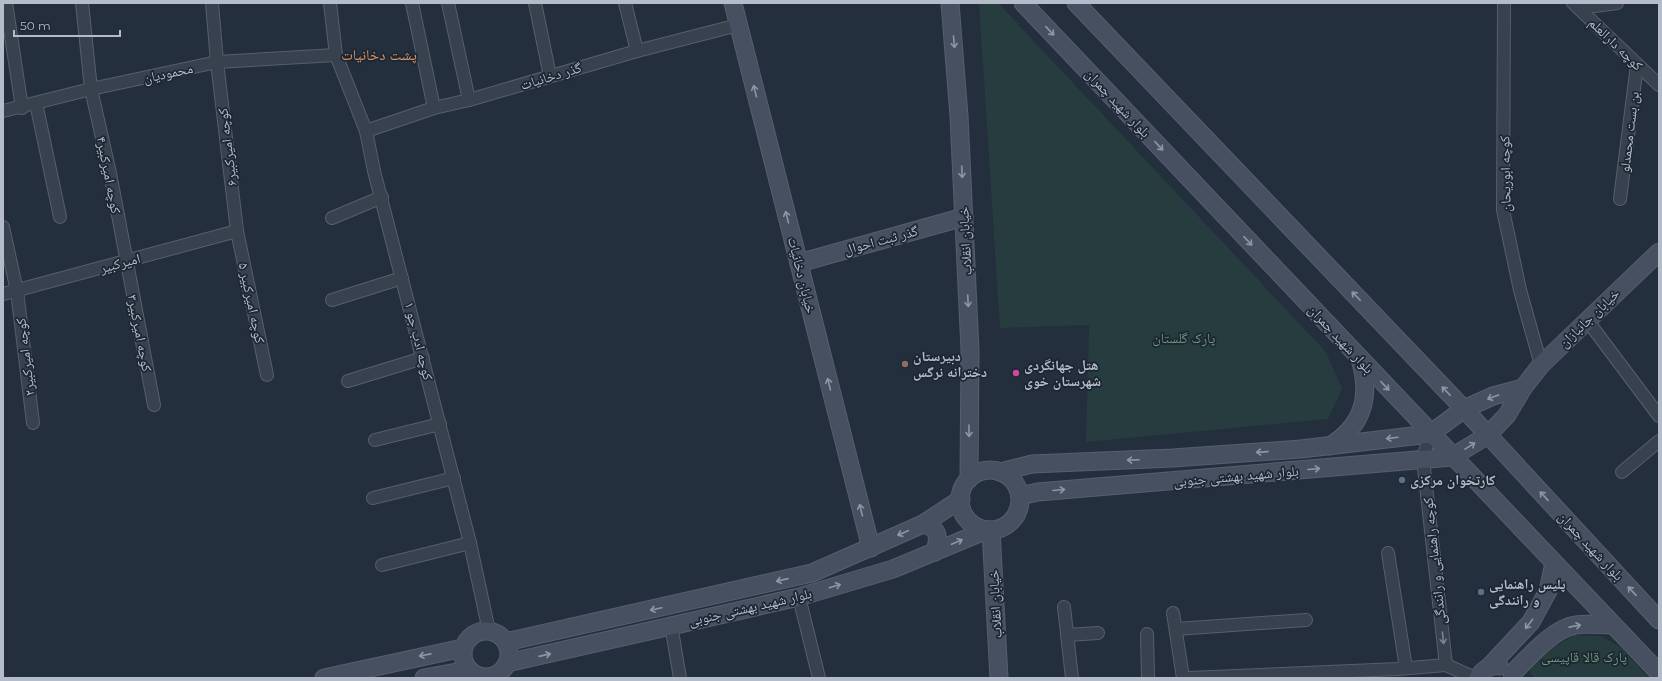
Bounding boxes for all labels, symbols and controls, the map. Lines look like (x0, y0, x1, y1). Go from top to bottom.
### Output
scale bar (14, 12, 120, 38)
street label: کوچه دارالعلم (1584, 14, 1647, 75)
text: 50 m (20, 18, 51, 33)
one-way arrow (1045, 26, 1055, 36)
one-way arrow (950, 35, 957, 48)
district label: پشت دخانیات (341, 45, 417, 64)
street label: گذر دخانیات (518, 58, 584, 94)
street label: محمودیان (141, 59, 195, 87)
street label: بلوار شهید چمران (1081, 65, 1155, 141)
one-way arrow (751, 85, 758, 98)
street label: بن بست محمدلو (1615, 90, 1643, 174)
street label: کوچه امیرکبیر۶ (213, 107, 241, 187)
street label: کوچه امیرکبیر۴ (93, 135, 125, 215)
street label: کوچه ابوریحان (1495, 136, 1515, 212)
one-way arrow (1154, 141, 1163, 151)
one-way arrow (958, 165, 966, 178)
street label: خیابان انقلاب (954, 206, 976, 276)
one-way arrow (783, 211, 790, 224)
street label: گذر ثبت احوال (842, 221, 920, 259)
street label: خیابان دخانیات (784, 235, 820, 315)
one-way arrow (1243, 236, 1253, 246)
street label: امیرکبیر (97, 249, 142, 277)
street label: کوچه امیرکبیر ۵ (235, 261, 269, 345)
street label: خیابان جانبازان (1555, 285, 1623, 351)
one-way arrow (1352, 292, 1361, 302)
street label: کوچه امیرکبیر۳ (124, 293, 156, 373)
one-way arrow (964, 294, 971, 307)
street label: کوچه ادب جو ۱ (401, 300, 437, 382)
street label: بلوار شهید چمران (1304, 301, 1378, 377)
street label: کوچه امیرکبیر۲ (11, 317, 39, 397)
park label: پارک گلستان (1153, 329, 1216, 347)
place label: دبیرستان دخترانه نرگس (913, 347, 987, 381)
place label: هتل جهانگردی شهرستان خوی (1024, 356, 1101, 390)
marker: دبیرستان دخترانه نرگس (900, 359, 910, 369)
marker: هتل جهانگردی شهرستان خوی (1011, 368, 1021, 378)
one-way arrow (825, 378, 833, 391)
one-way arrow (1381, 381, 1390, 391)
one-way arrow (1442, 386, 1451, 396)
one-way arrow (1488, 393, 1500, 401)
one-way arrow (965, 424, 973, 437)
one-way arrow (1386, 434, 1399, 442)
one-way arrow (1464, 442, 1475, 450)
one-way arrow (1256, 448, 1269, 455)
one-way arrow (1127, 456, 1140, 464)
street label: بلوار شهید بهشتی جنوبی (1172, 462, 1300, 490)
one-way arrow (1307, 466, 1320, 473)
place label: کارتخوان مرکزی (1410, 471, 1496, 489)
marker: کارتخوان مرکزی (1397, 475, 1407, 485)
one-way arrow (1052, 487, 1065, 494)
one-way arrow (1539, 491, 1549, 501)
street label: کوچه راهنمایی و رانندگی (1418, 496, 1450, 625)
one-way arrow (857, 504, 864, 517)
street label: بلوار شهید چمران (1554, 508, 1628, 584)
one-way arrow (897, 530, 909, 537)
one-way arrow (951, 538, 963, 546)
street label: خیابان انقلاب (984, 569, 1006, 639)
place label: پلیس راهنمایی و رانندگی (1489, 575, 1566, 609)
one-way arrow (776, 577, 789, 585)
one-way arrow (829, 582, 842, 589)
street label: بلوار شهید بهشتی جنوبی (687, 584, 814, 630)
one-way arrow (1628, 586, 1637, 596)
marker: پلیس راهنمایی و رانندگی (1476, 587, 1486, 597)
one-way arrow (649, 606, 662, 614)
one-way arrow (1524, 618, 1533, 629)
one-way arrow (1569, 622, 1582, 630)
one-way arrow (1439, 631, 1447, 644)
park label: پارک قالا قاپیسی (1541, 648, 1627, 666)
one-way arrow (538, 650, 551, 658)
one-way arrow (419, 652, 432, 660)

